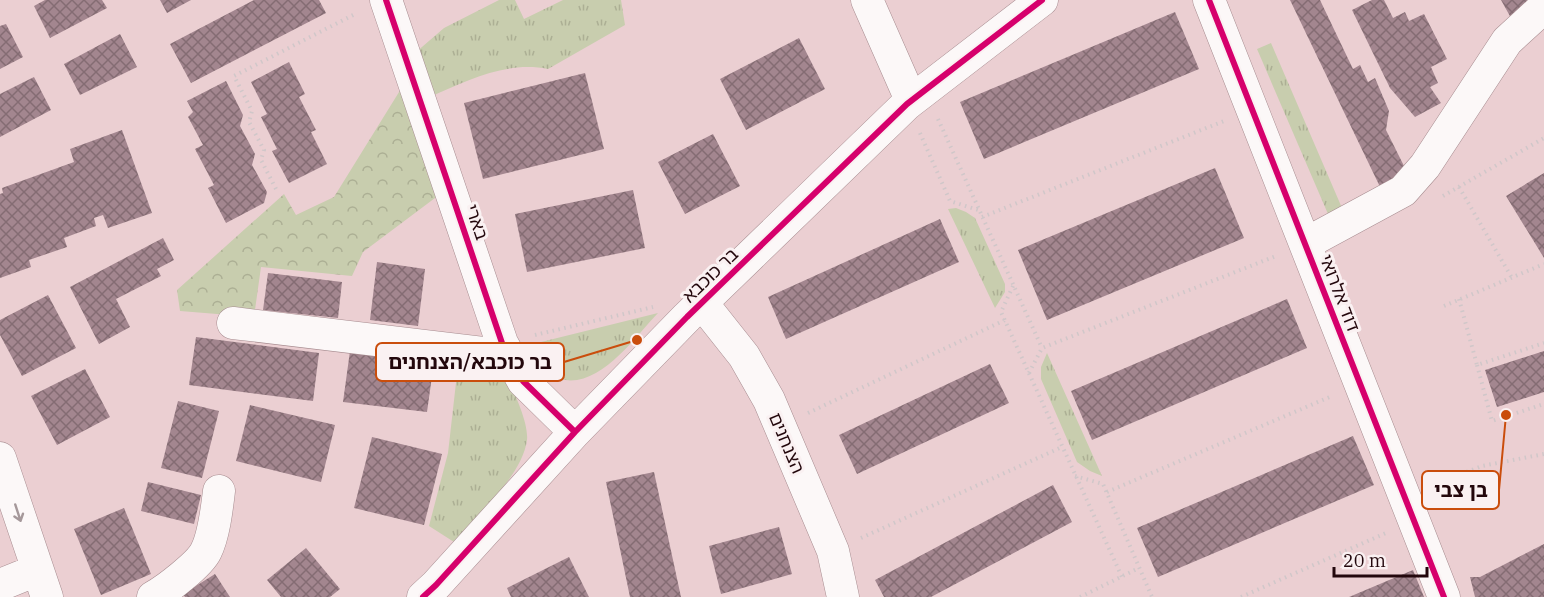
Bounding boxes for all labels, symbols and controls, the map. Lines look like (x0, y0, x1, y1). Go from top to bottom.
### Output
street label: בארי (460, 201, 494, 243)
street label: בר כוכבא (677, 243, 743, 307)
street label: דוד אלרואי (1315, 251, 1365, 335)
callout: בר כוכבא/הצנחנים (376, 343, 564, 381)
text: בר כוכבא/הצנחנים (388, 348, 552, 375)
street label: הצנחנים (764, 409, 810, 477)
callout: בן צבי (1422, 471, 1499, 509)
text: בן צבי (1434, 476, 1488, 503)
one-way arrow (14, 503, 25, 522)
scale bar (1334, 540, 1427, 578)
text: 20 m (1343, 549, 1386, 572)

